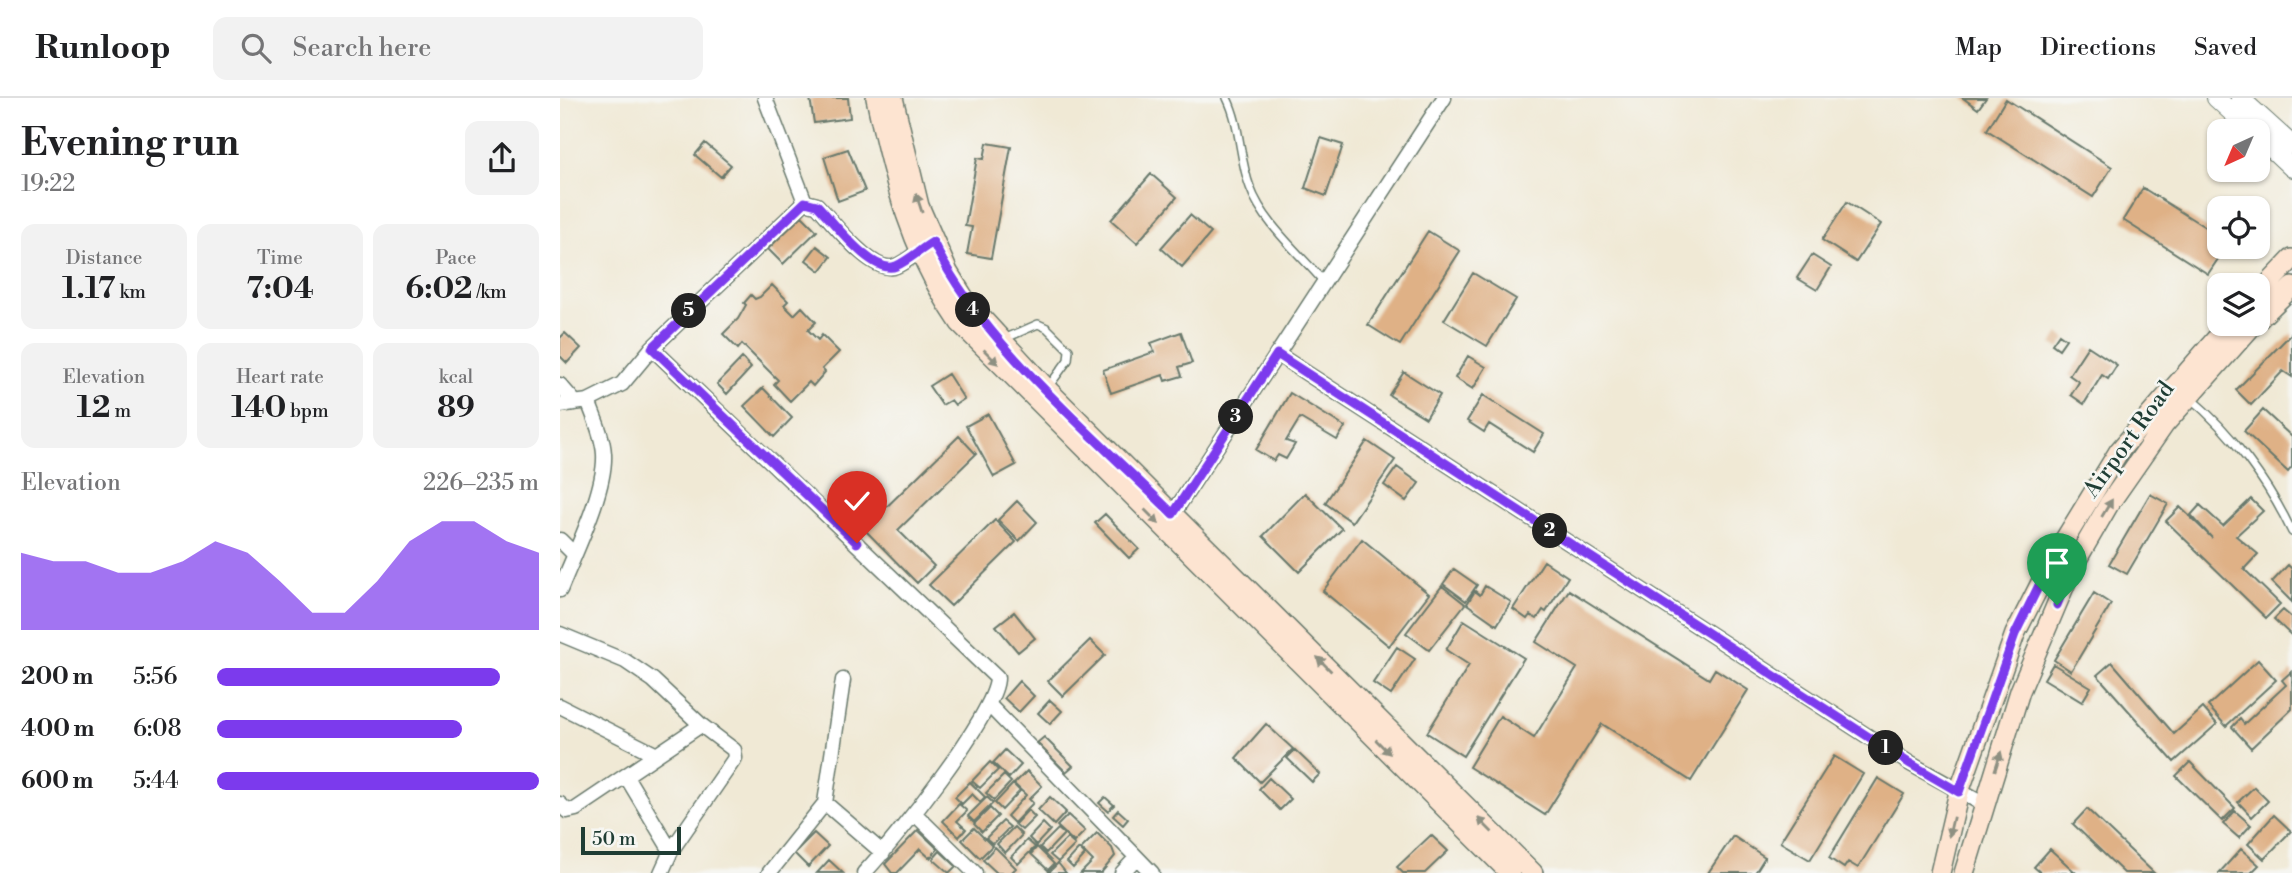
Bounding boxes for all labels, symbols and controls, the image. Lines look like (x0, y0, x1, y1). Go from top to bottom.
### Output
search box (213, 17, 703, 80)
text: Runloop (35, 28, 171, 69)
icon: search (237, 29, 275, 67)
text: Search here (293, 32, 431, 64)
text: Map (1955, 33, 2002, 63)
text: Directions (2040, 33, 2156, 63)
text: Saved (2194, 33, 2257, 63)
north arrow (2207, 119, 2270, 182)
map controls (2207, 119, 2270, 336)
text: Evening run (21, 120, 239, 167)
button: share (465, 121, 539, 195)
text: 19:22 (21, 170, 75, 198)
one-way arrow (913, 192, 923, 213)
button: locate (2207, 196, 2270, 259)
text: Distance (66, 246, 142, 270)
text: Time (257, 246, 303, 270)
text: Pace (436, 246, 476, 270)
text: 1.17 (62, 270, 116, 308)
text: 7:04 (246, 270, 314, 308)
text: 6:02 (405, 270, 473, 308)
button: layers (2207, 273, 2270, 336)
text: km (116, 280, 146, 304)
text: /km (473, 280, 507, 304)
pin: 4 (956, 292, 990, 328)
pin: 5 (671, 294, 706, 328)
text: 4 (966, 297, 979, 321)
text: 5 (683, 298, 694, 322)
one-way arrow (982, 349, 999, 365)
text: Elevation (63, 365, 145, 389)
text: Heart rate (236, 365, 324, 389)
text: kcal (439, 365, 473, 389)
street label: Airport Road (2077, 376, 2180, 504)
text: 12 (77, 389, 111, 427)
text: 140 (231, 389, 286, 427)
text: 89 (437, 389, 475, 427)
text: m (111, 399, 131, 423)
text: bpm (286, 399, 329, 423)
pin: 3 (1218, 400, 1254, 434)
text: 3 (1230, 404, 1241, 428)
text: Elevation (21, 469, 121, 497)
text: 226–235 m (423, 469, 539, 497)
pin (827, 471, 887, 543)
icon: check (838, 482, 876, 520)
one-way arrow (2101, 498, 2114, 517)
one-way arrow (1144, 509, 1161, 526)
pin: 2 (1532, 514, 1567, 548)
text: 2 (1544, 518, 1555, 542)
pin (2027, 533, 2087, 605)
icon: arrive (2038, 544, 2076, 582)
one-way arrow (1316, 657, 1333, 673)
text: 200 m (21, 663, 93, 691)
text: 5:56 (133, 663, 177, 691)
text: 400 m (21, 715, 94, 743)
text: 6:08 (133, 715, 181, 743)
pin: 1 (1868, 730, 1904, 766)
text: 1 (1881, 735, 1890, 759)
one-way arrow (1375, 739, 1391, 755)
one-way arrow (1993, 750, 2003, 771)
text: 600 m (21, 767, 94, 795)
text: 5:44 (133, 767, 179, 795)
one-way arrow (1945, 816, 1956, 838)
one-way arrow (1477, 817, 1494, 833)
scale bar (581, 824, 681, 856)
text: 50 m (592, 827, 636, 851)

